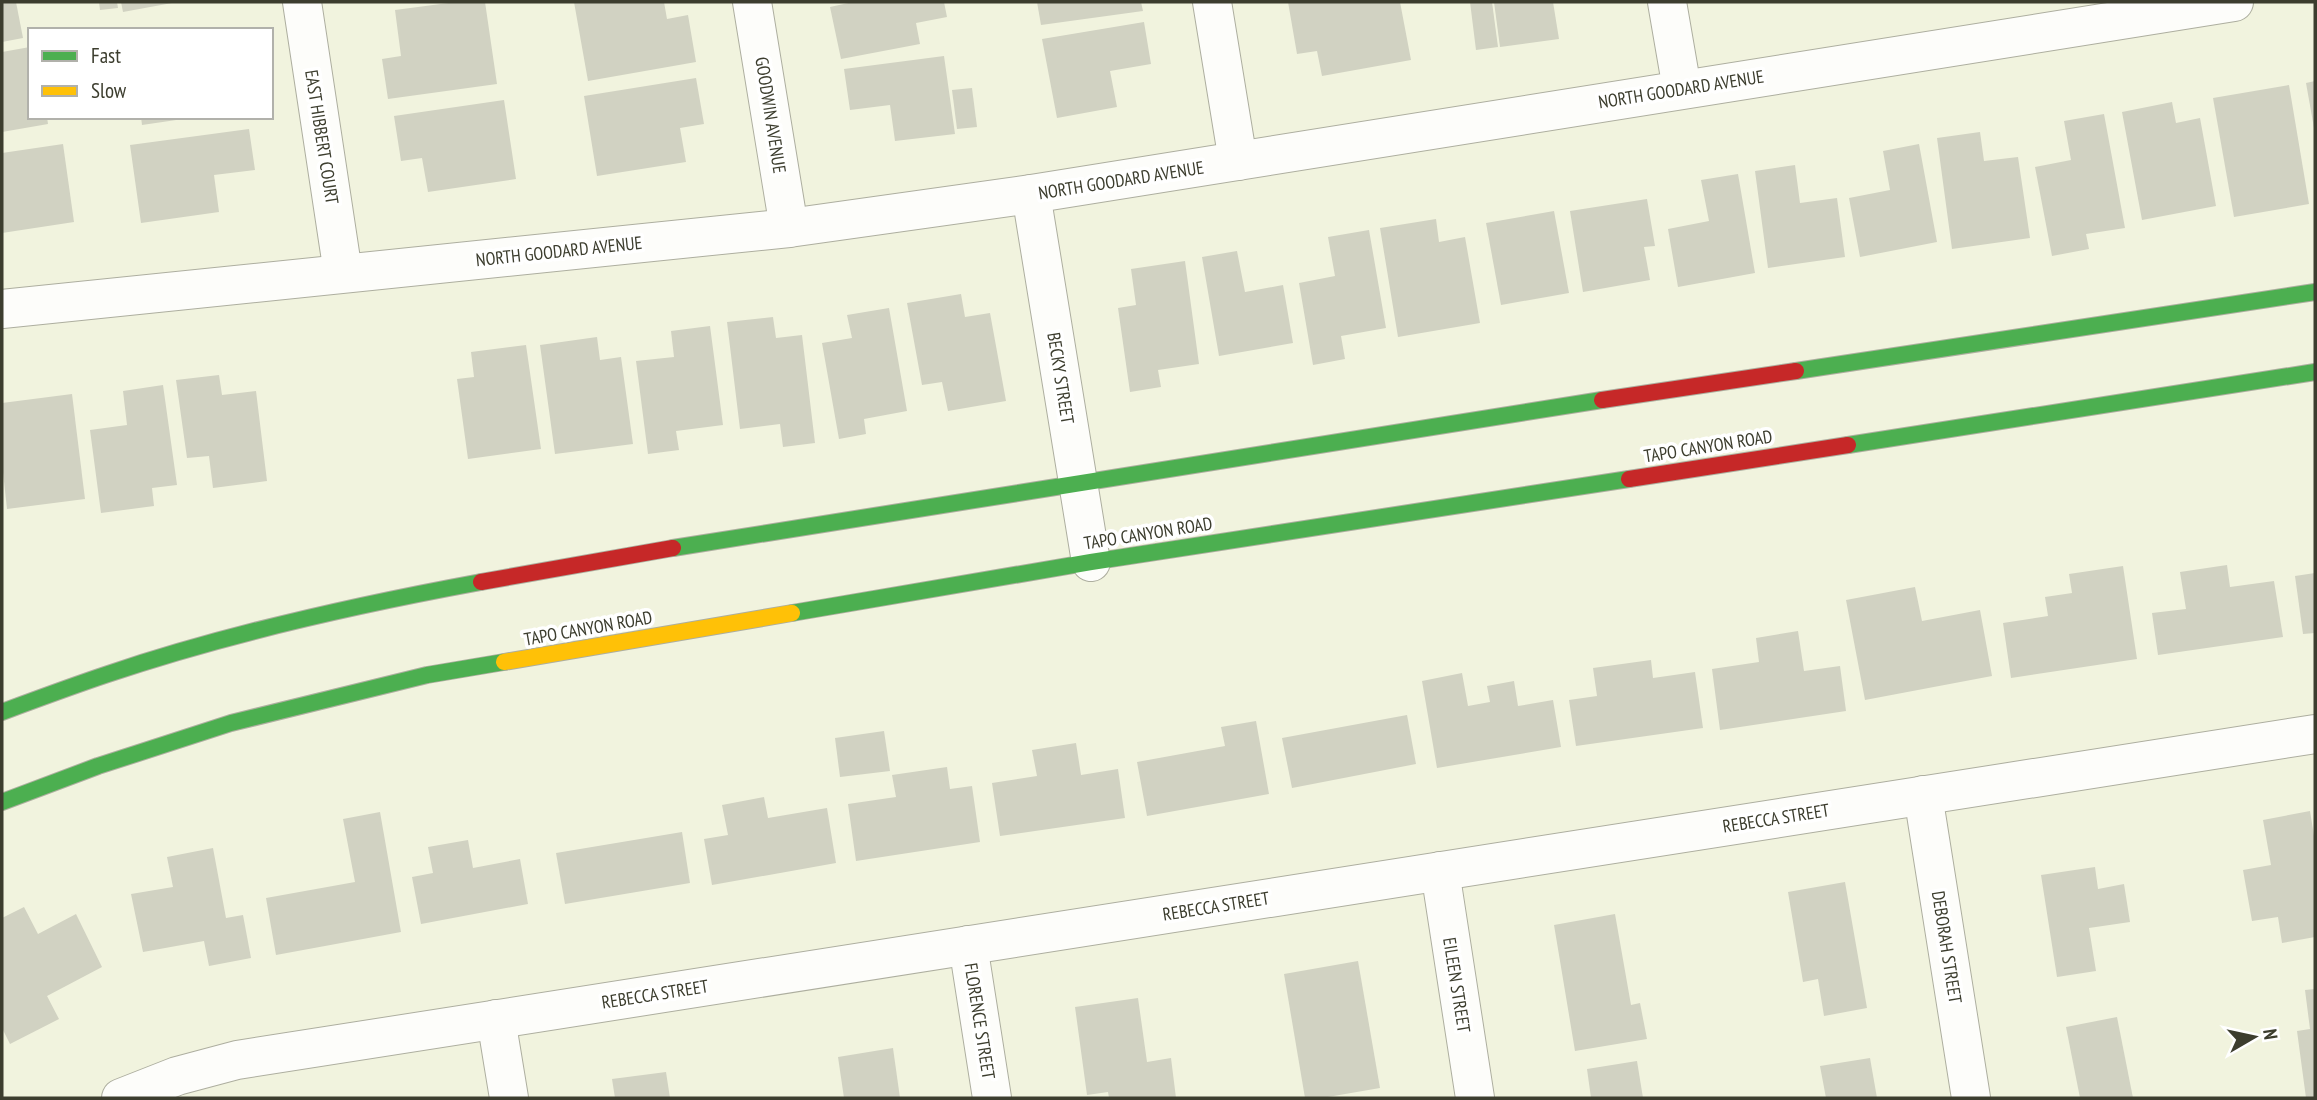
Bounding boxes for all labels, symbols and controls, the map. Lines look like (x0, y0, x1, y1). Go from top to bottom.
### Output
legend (28, 28, 273, 119)
text: Fast (91, 42, 121, 69)
street label: GOODWIN AVENUE (750, 55, 792, 175)
street label: NORTH GOODARD AVENUE (1597, 65, 1765, 113)
street label: EAST HIBBERT COURT (300, 68, 344, 206)
text: Slow (91, 77, 127, 104)
street label: NORTH GOODARD AVENUE (1037, 156, 1205, 204)
street label: NORTH GOODARD AVENUE (475, 231, 643, 271)
street label: BECKY STREET (1042, 331, 1080, 425)
street label: TAPO CANYON ROAD (1642, 424, 1774, 468)
street label: TAPO CANYON ROAD (1082, 511, 1214, 555)
street label: TAPO CANYON ROAD (522, 605, 654, 651)
street label: REBECCA STREET (1721, 798, 1831, 838)
street label: REBECCA STREET (1161, 886, 1271, 926)
street label: DEBORAH STREET (1927, 889, 1967, 1005)
street label: EILEEN STREET (1438, 936, 1476, 1034)
street label: FLORENCE STREET (959, 961, 1001, 1081)
street label: REBECCA STREET (600, 974, 710, 1014)
north arrow (2219, 1002, 2289, 1072)
text: N (2258, 1027, 2283, 1041)

